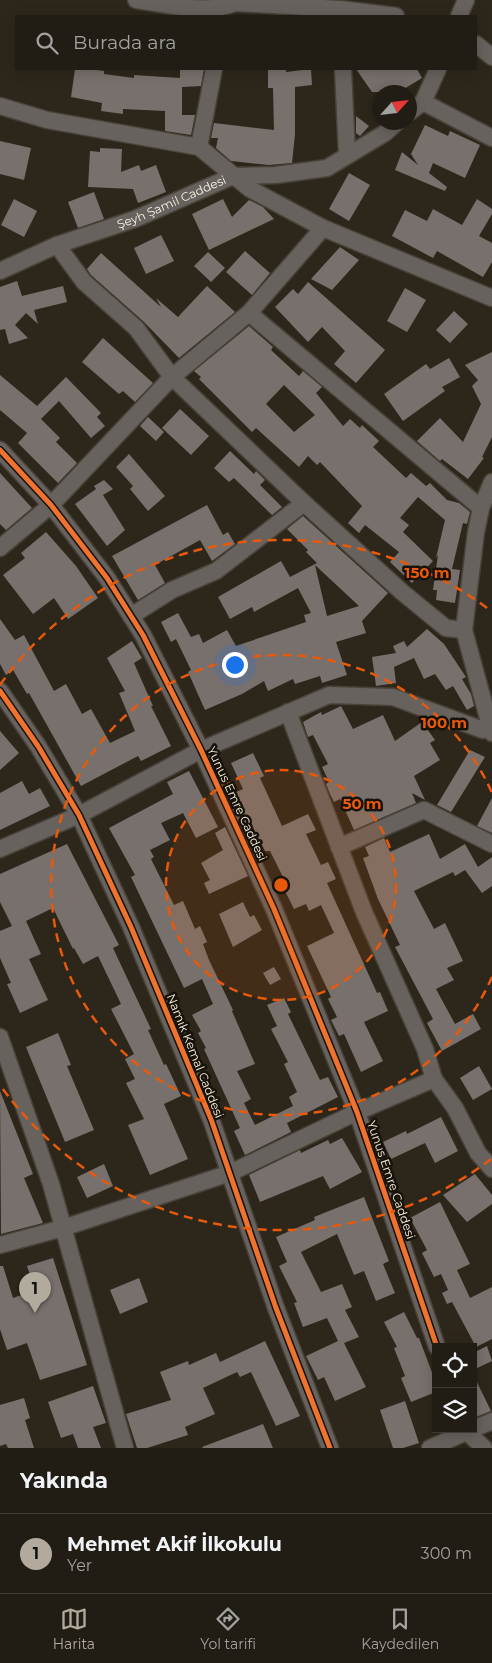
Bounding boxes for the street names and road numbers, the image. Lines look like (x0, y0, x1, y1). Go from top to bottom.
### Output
street label: Şeyh Şamil Caddesi (115, 172, 228, 232)
street label: Yunus Emre Caddesi (204, 744, 271, 863)
street label: Namık Kemal Caddesi (164, 991, 227, 1120)
street label: Yunus Emre Caddesi (364, 1119, 419, 1241)

